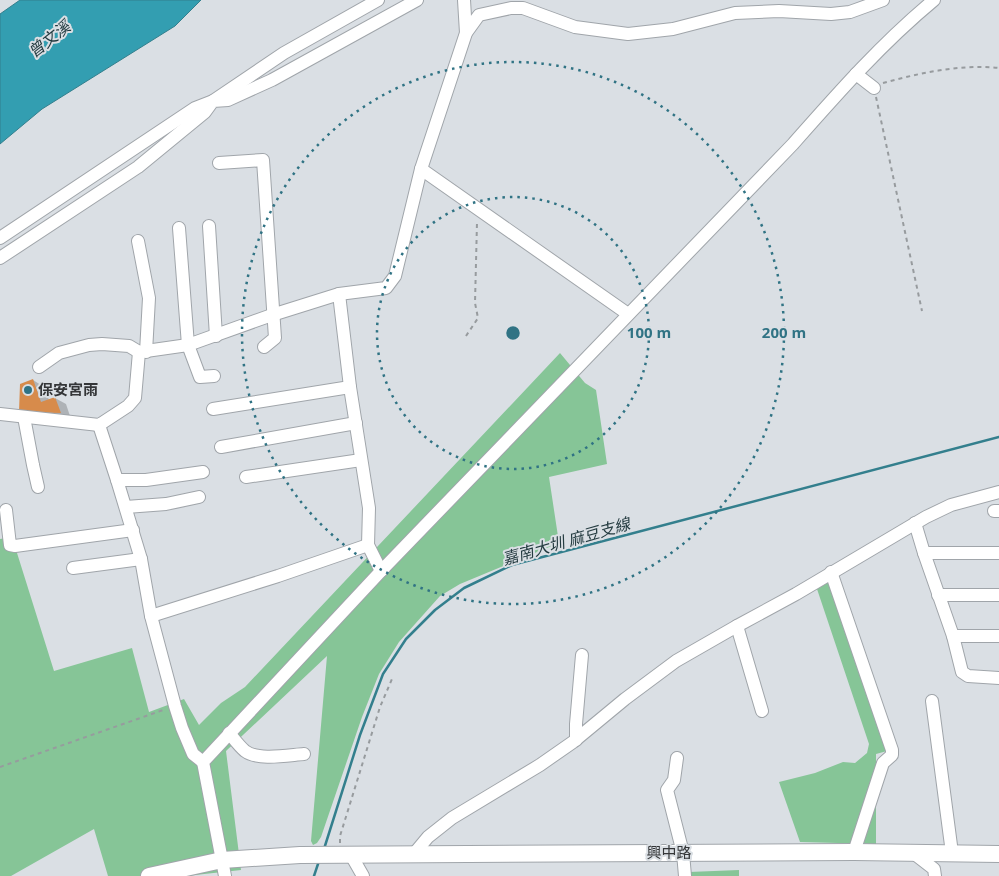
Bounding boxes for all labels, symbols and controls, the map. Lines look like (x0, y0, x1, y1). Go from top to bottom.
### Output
water label: 曾文溪 (23, 14, 76, 62)
text: 100 m (627, 322, 671, 342)
text: 200 m (762, 322, 806, 342)
centre of rings (504, 324, 522, 342)
place label: 保安宮雨 (38, 379, 98, 399)
marker: 保安宮雨 (22, 384, 34, 396)
water label: 嘉南大圳 麻豆支線 (499, 512, 634, 570)
street label: 興中路 (646, 842, 692, 862)

